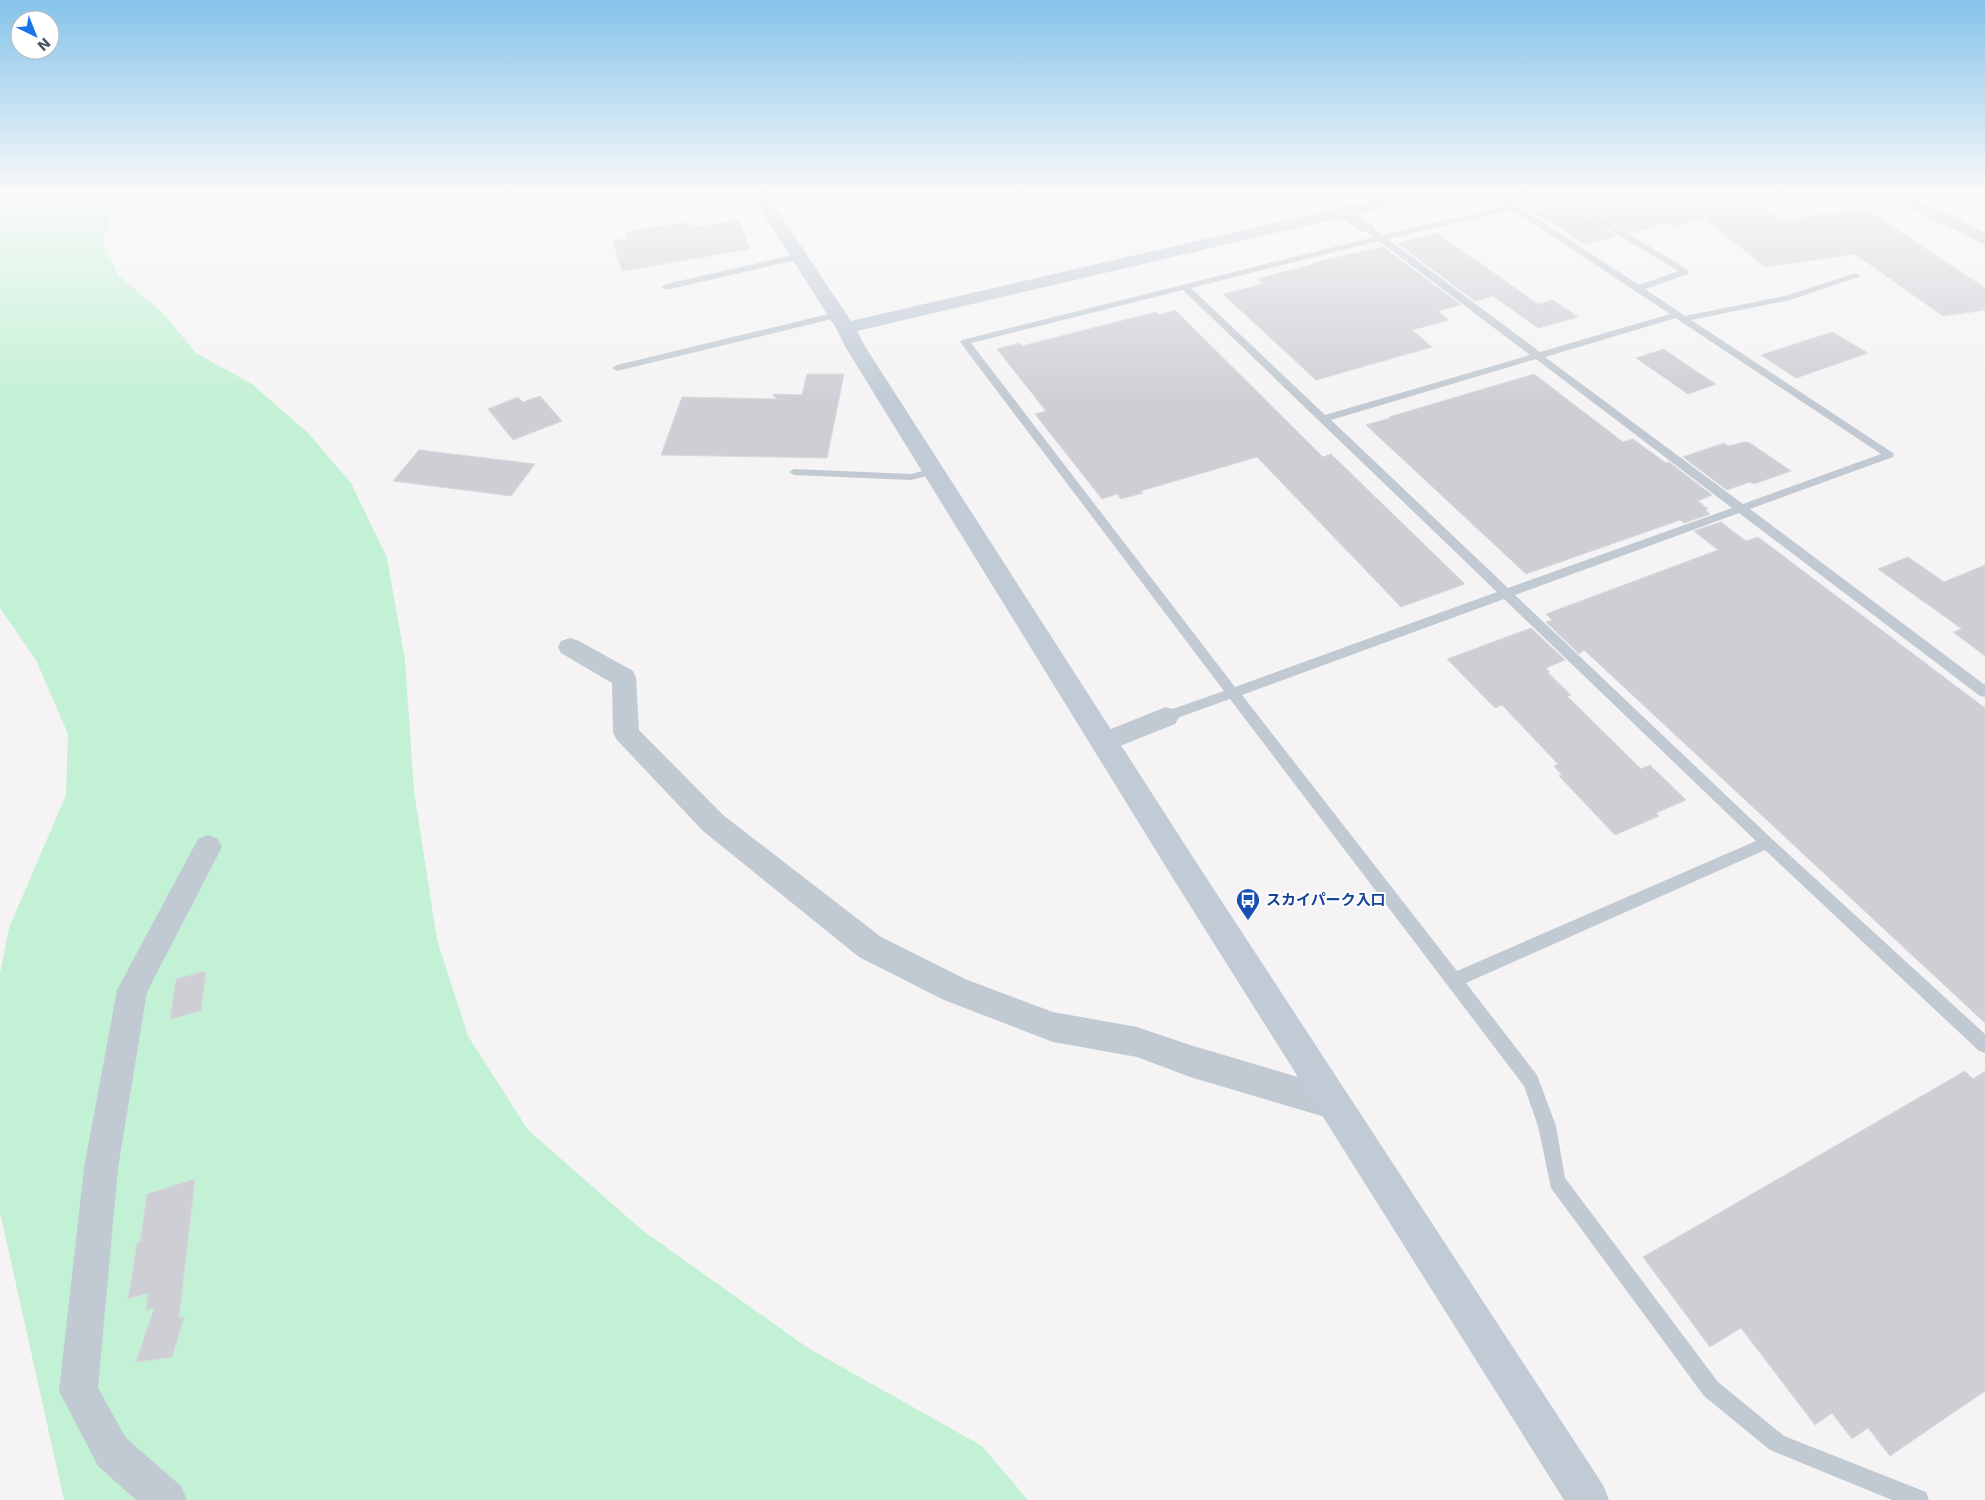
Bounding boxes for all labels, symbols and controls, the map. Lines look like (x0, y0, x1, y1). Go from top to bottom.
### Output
north arrow (10, 10, 60, 60)
text: N (34, 35, 54, 54)
bus stop icon: スカイパーク入口 (1235, 887, 1261, 921)
place label: スカイパーク入口 (1266, 891, 1386, 909)

